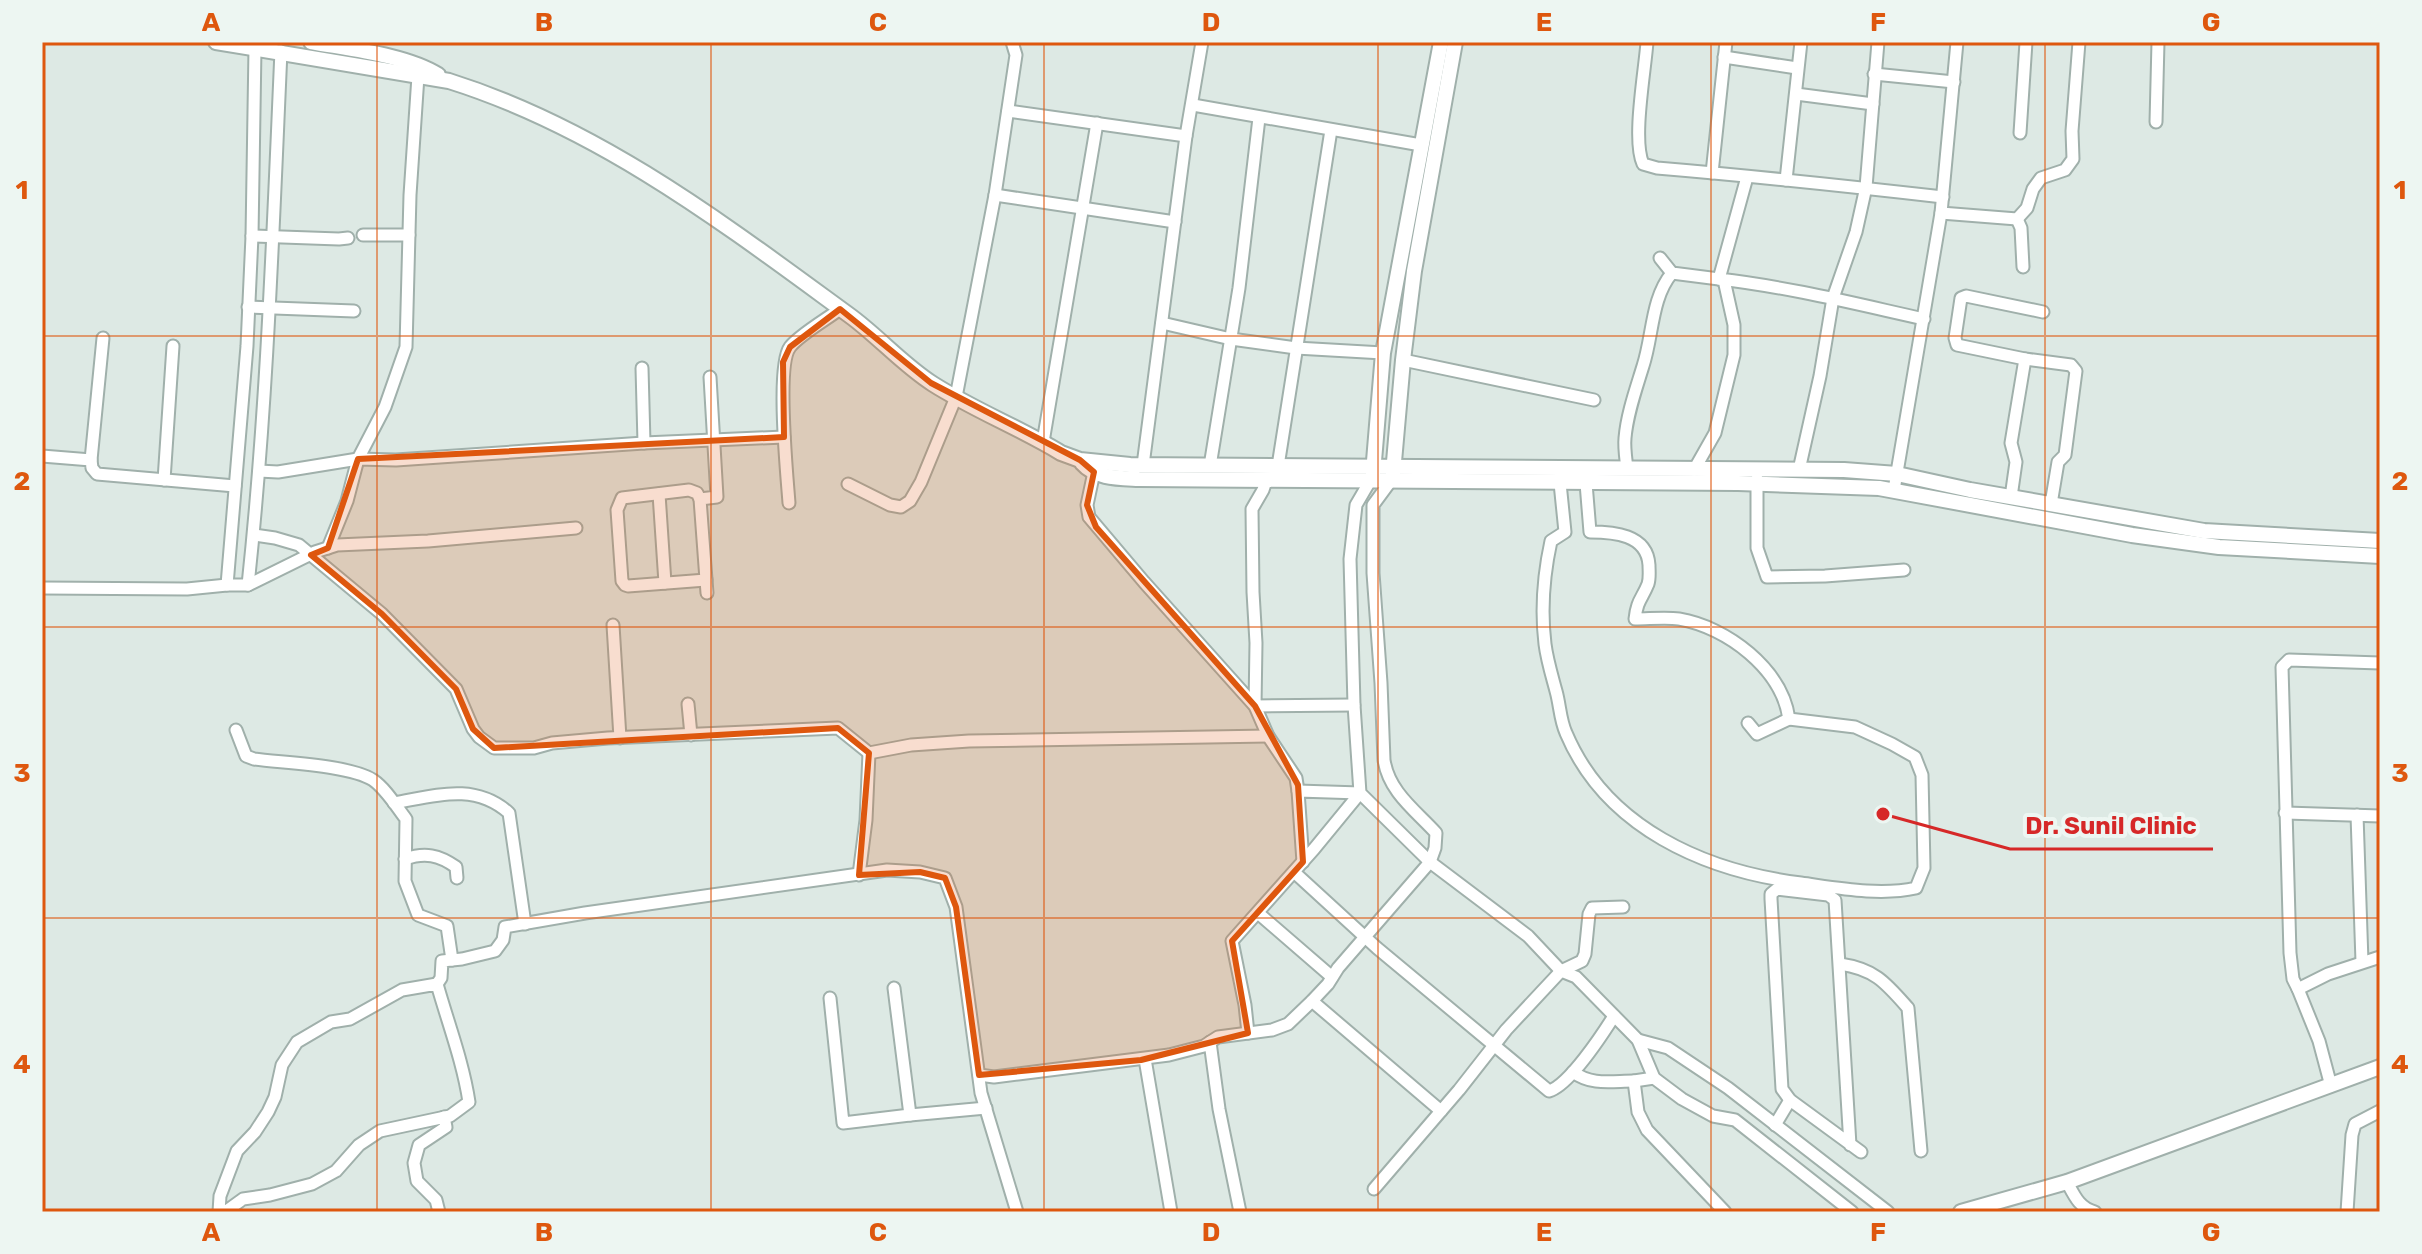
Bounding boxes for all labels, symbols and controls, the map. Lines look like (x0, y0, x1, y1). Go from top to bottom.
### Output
text: A (202, 7, 221, 38)
text: B (535, 7, 553, 38)
text: C (869, 7, 887, 38)
text: D (1202, 7, 1220, 38)
text: E (1536, 7, 1552, 38)
text: F (1870, 7, 1886, 38)
text: G (2202, 7, 2220, 38)
text: 1 (16, 175, 28, 206)
text: 1 (2394, 175, 2406, 206)
text: 2 (14, 466, 30, 497)
text: 2 (2392, 466, 2408, 497)
text: 3 (13, 758, 31, 789)
text: 3 (2391, 758, 2409, 789)
callout: Dr. Sunil Clinic (2010, 801, 2213, 849)
text: Dr. Sunil Clinic (2025, 812, 2197, 840)
text: 4 (13, 1049, 31, 1080)
text: 4 (2391, 1049, 2409, 1080)
text: A (202, 1217, 221, 1248)
text: B (535, 1217, 553, 1248)
text: C (869, 1217, 887, 1248)
text: D (1202, 1217, 1220, 1248)
text: E (1536, 1217, 1552, 1248)
text: F (1870, 1217, 1886, 1248)
text: G (2202, 1217, 2220, 1248)

